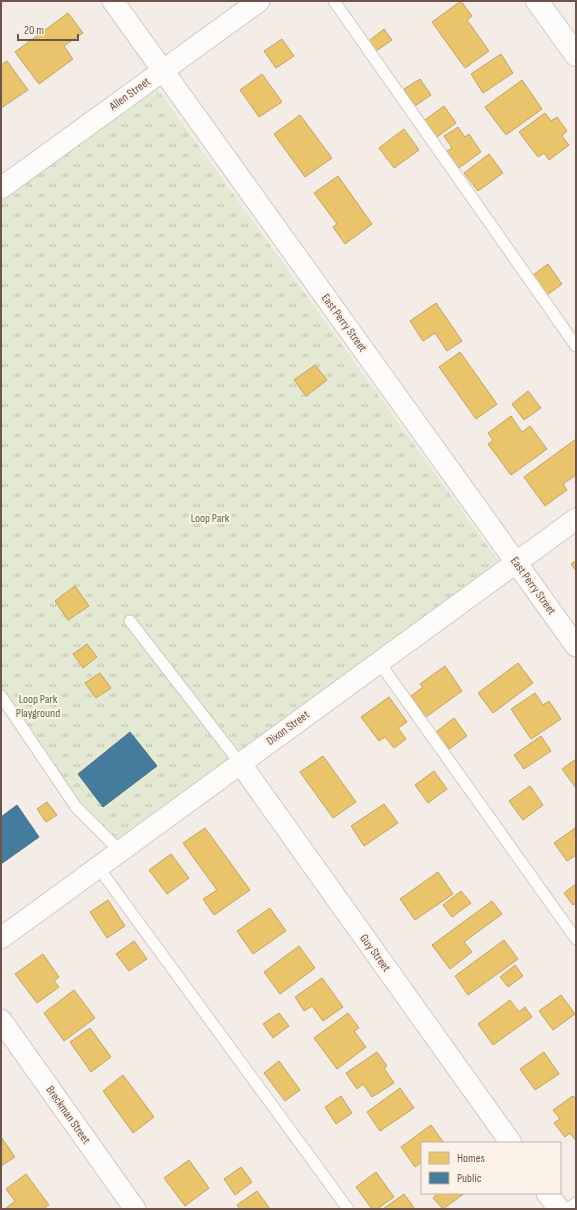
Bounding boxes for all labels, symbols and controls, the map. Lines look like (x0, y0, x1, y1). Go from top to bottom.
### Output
scale bar (18, 16, 78, 42)
text: 20 m (24, 23, 44, 38)
street label: Allen Street (106, 74, 154, 114)
street label: East Perry Street (318, 291, 370, 355)
park label: Loop Park (191, 511, 230, 526)
street label: East Perry Street (507, 554, 559, 618)
park label: Loop Park Playground (16, 692, 60, 721)
street label: Dixon Street (263, 707, 313, 749)
street label: Guy Street (356, 931, 394, 975)
street label: Breckman Street (42, 1083, 94, 1147)
legend (421, 1142, 561, 1194)
text: Homes (457, 1151, 485, 1166)
text: Public (457, 1171, 482, 1186)

